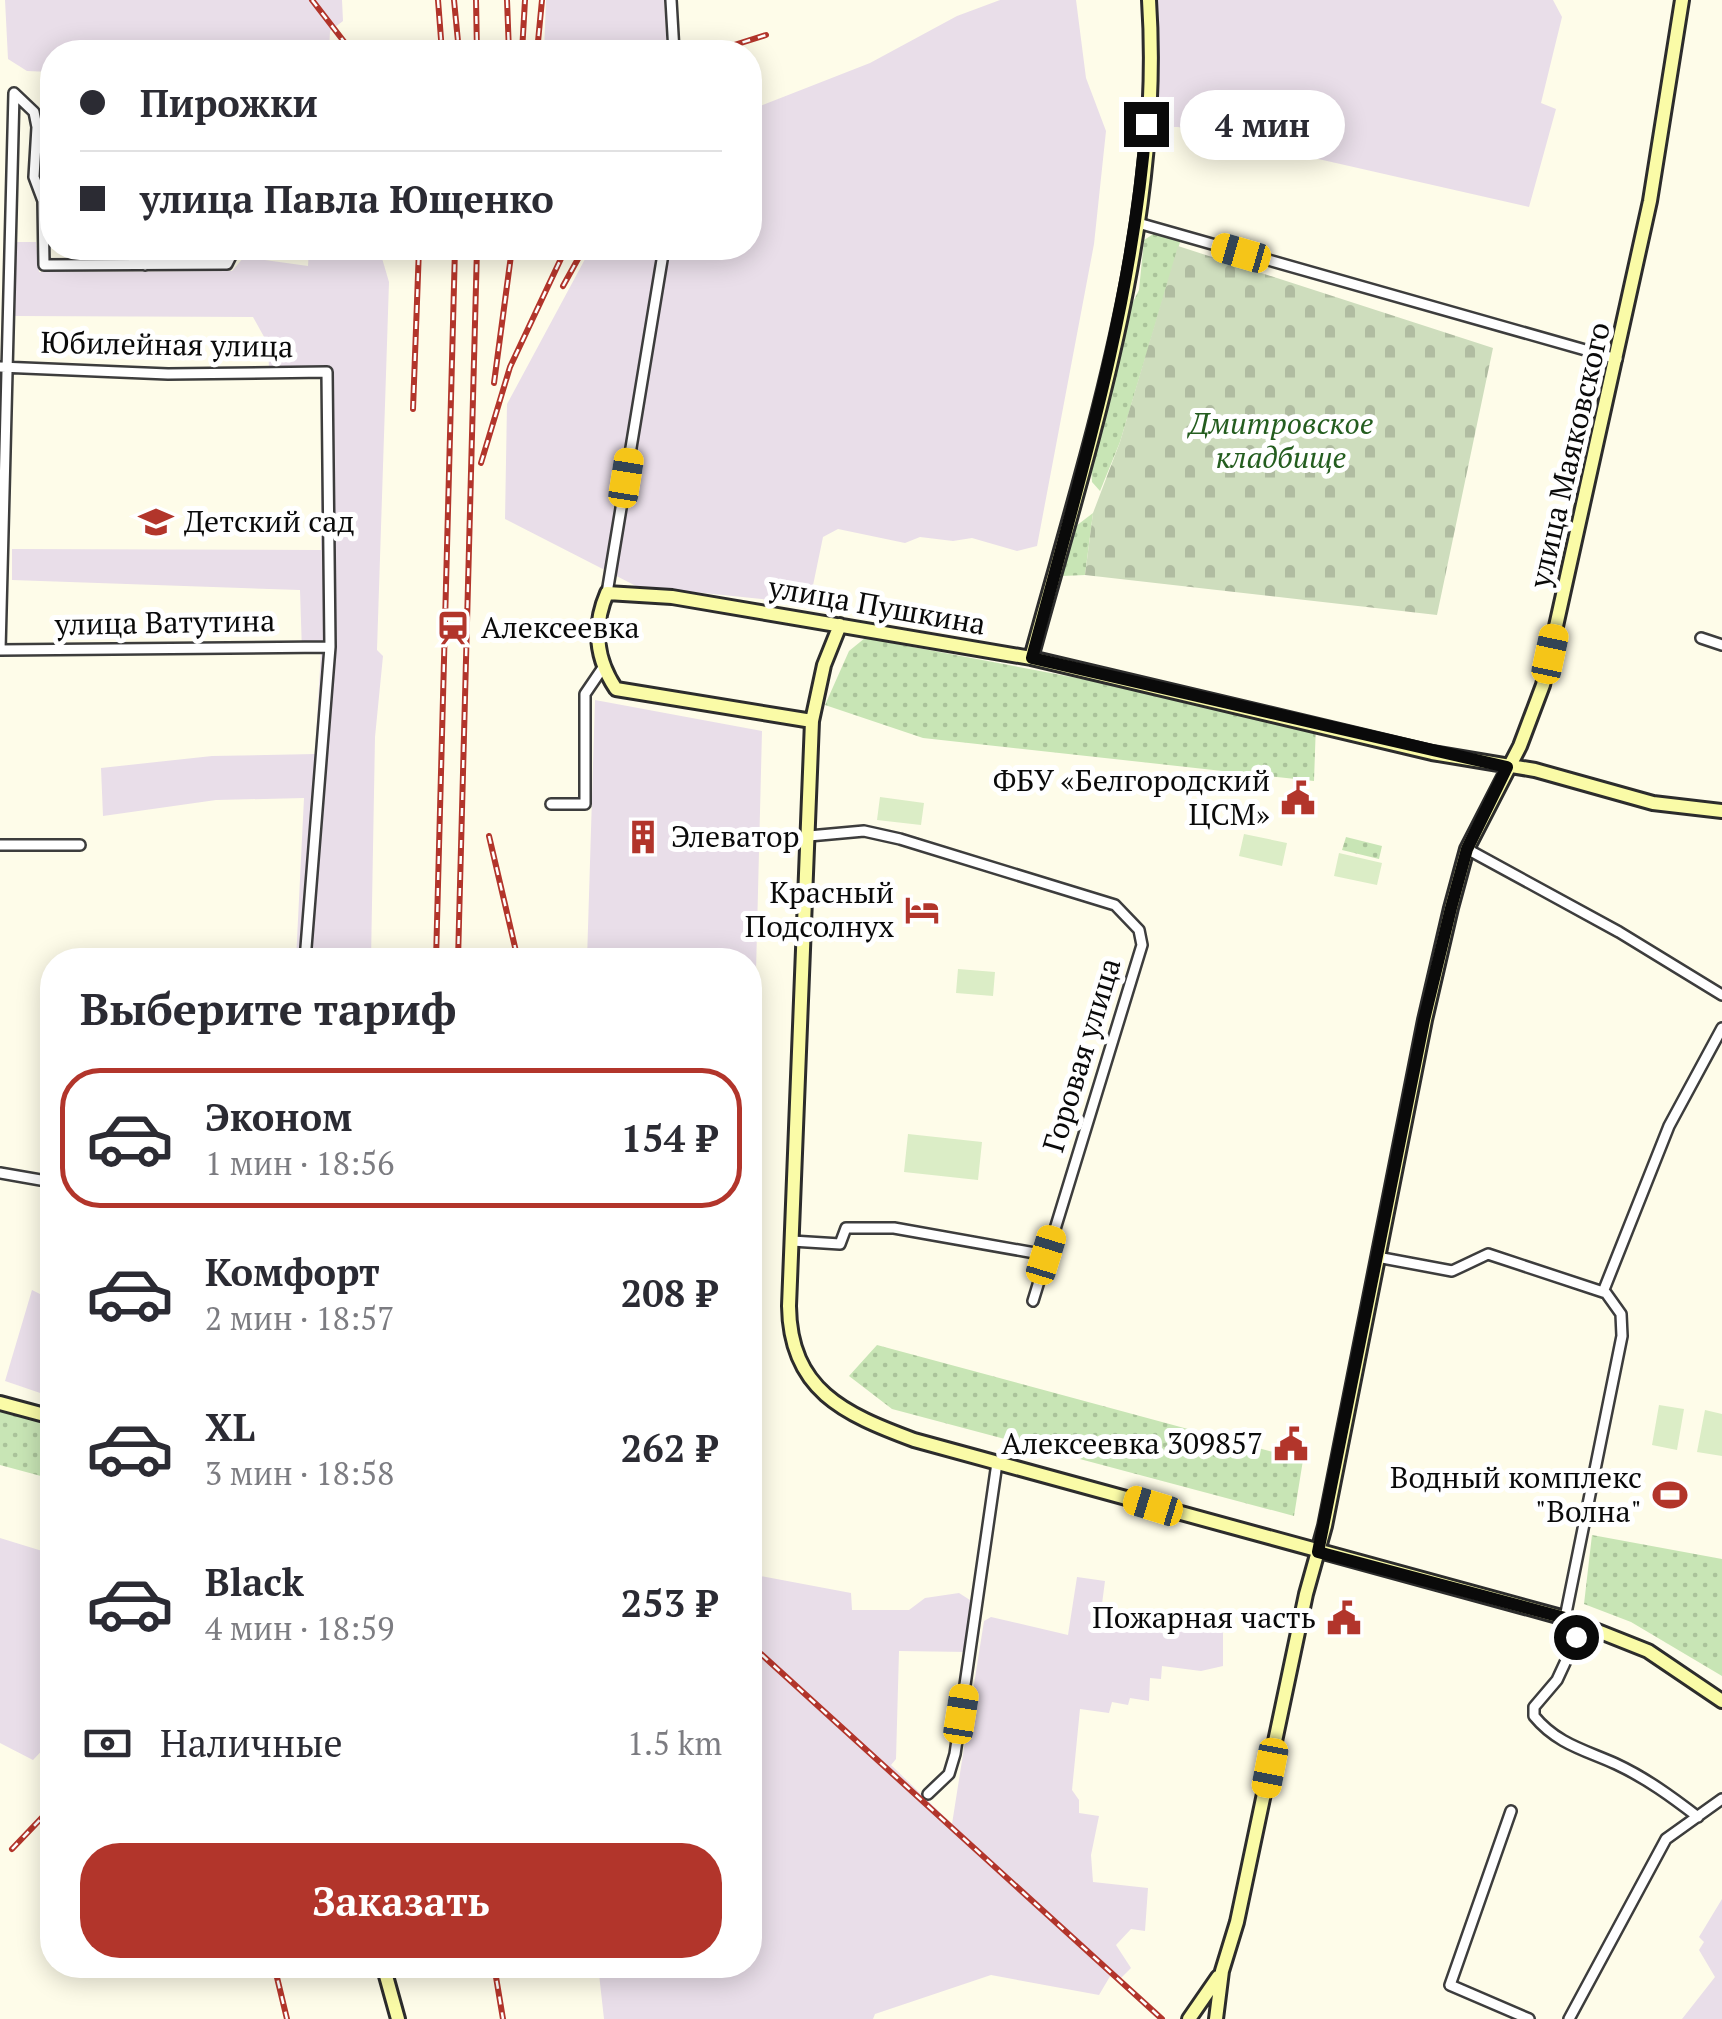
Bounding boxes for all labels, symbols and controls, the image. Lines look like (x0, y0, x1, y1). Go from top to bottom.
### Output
text: Пирожки (140, 78, 318, 128)
callout: 4 мин (1181, 89, 1346, 159)
route end (1124, 102, 1169, 147)
text: 4 мин (1215, 104, 1310, 146)
text: улица Павла Ющенко (140, 174, 554, 224)
car (1208, 230, 1274, 276)
street label: улица Маяковского (1519, 318, 1619, 592)
street label: Юбилейная улица (40, 322, 294, 366)
park label: Дмитровское кладбище (1187, 403, 1374, 477)
car (606, 446, 646, 510)
place label: Детский сад (184, 501, 355, 541)
school or university icon: Детский сад (137, 503, 175, 541)
street label: улица Пушкина (765, 566, 989, 644)
street label: улица Ватутина (53, 600, 276, 644)
place label: Алексеевка (481, 607, 640, 647)
station icon: Алексеевка (434, 609, 472, 647)
car (1529, 622, 1571, 686)
place label: ФБУ «Белгородский ЦСМ» (993, 760, 1270, 834)
public building icon: ФБУ «Белгородский ЦСМ» (1279, 779, 1317, 817)
place label: Элеватор (671, 816, 800, 856)
building icon: Элеватор (624, 818, 662, 856)
place label: Красный Подсолнух (745, 872, 894, 946)
hotel icon: Красный Подсолнух (903, 891, 941, 929)
street label: Горовая улица (1033, 953, 1130, 1157)
text: Выберите тариф (80, 978, 456, 1038)
text: Эконом (205, 1092, 352, 1142)
icon: car (85, 1093, 175, 1183)
text: 154 ₽ (621, 1113, 717, 1163)
text: 1 мин · 18:56 (205, 1142, 394, 1184)
car (1023, 1222, 1069, 1288)
text: Комфорт (205, 1247, 380, 1297)
icon: car (85, 1248, 175, 1338)
text: 208 ₽ (621, 1268, 717, 1318)
text: 2 мин · 18:57 (205, 1297, 394, 1339)
text: XL (205, 1402, 255, 1452)
icon: car (85, 1403, 175, 1493)
text: 262 ₽ (621, 1423, 717, 1473)
place label: Алексеевка 309857 (1001, 1423, 1263, 1463)
public building icon: Алексеевка 309857 (1272, 1425, 1310, 1463)
text: 3 мин · 18:58 (205, 1452, 394, 1494)
place label: Водный комплекс "Волна" (1390, 1457, 1642, 1531)
sports icon: Водный комплекс "Волна" (1651, 1476, 1689, 1514)
car (1120, 1483, 1186, 1529)
text: Black (205, 1557, 304, 1607)
icon: car (85, 1558, 175, 1648)
text: 253 ₽ (621, 1578, 717, 1628)
place label: Пожарная часть (1092, 1597, 1316, 1637)
public building icon: Пожарная часть (1325, 1599, 1363, 1637)
text: 4 мин · 18:59 (205, 1607, 394, 1649)
route start (1554, 1615, 1599, 1660)
car (941, 1682, 981, 1746)
icon: cash (80, 1716, 135, 1771)
text: Наличные (160, 1718, 343, 1768)
text: 1.5 km (627, 1722, 722, 1764)
car (1250, 1736, 1290, 1800)
button: Заказать (80, 1843, 722, 1958)

